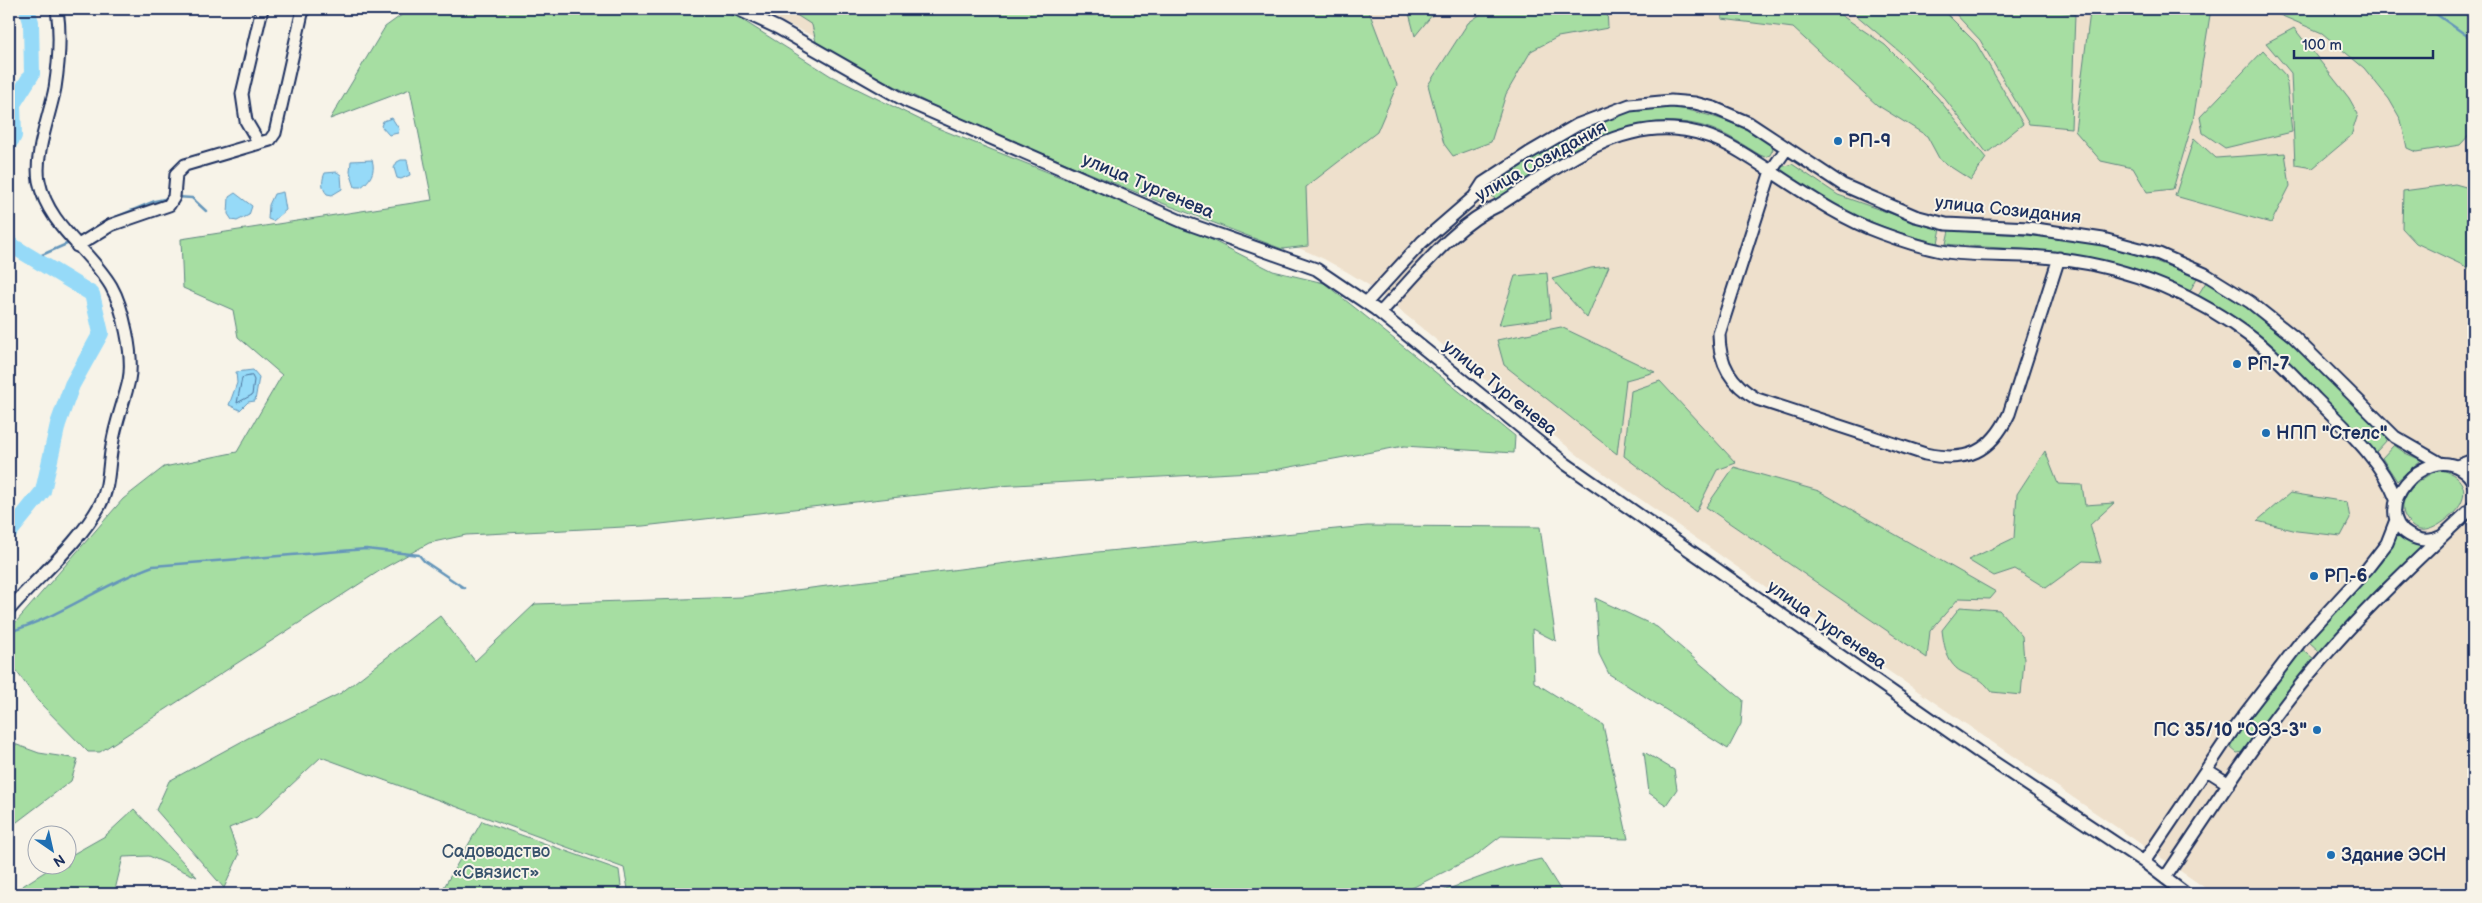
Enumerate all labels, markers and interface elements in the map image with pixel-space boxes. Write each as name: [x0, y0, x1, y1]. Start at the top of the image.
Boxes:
scale bar: [2294, 28, 2433, 60]
text: 100 m: [2302, 36, 2342, 55]
street label: улица Созидания: [1472, 116, 1610, 206]
place label: РП-9: [1848, 131, 1891, 152]
marker: РП-9: [1832, 135, 1844, 147]
street label: улица Тургенева: [1079, 149, 1217, 223]
street label: улица Созидания: [1934, 192, 2082, 228]
street label: улица Тургенева: [1439, 336, 1562, 441]
place label: РП-7: [2247, 354, 2290, 375]
marker: РП-7: [2231, 358, 2243, 370]
place label: НПП "Стелс": [2276, 423, 2388, 444]
marker: НПП "Стелс": [2260, 427, 2272, 439]
place label: РП-6: [2324, 566, 2368, 587]
marker: РП-6: [2308, 570, 2320, 582]
street label: улица Тургенева: [1763, 576, 1891, 674]
place label: ПС 35/10 "ОЭЗ-3": [2153, 720, 2307, 741]
marker: ПС 35/10 "ОЭЗ-3": [2311, 724, 2323, 736]
north arrow: [28, 826, 78, 876]
park label: Садоводство «Связист»: [442, 841, 550, 883]
place label: Здание ЭСН: [2341, 845, 2447, 866]
marker: Здание ЭСН: [2325, 849, 2337, 861]
text: N: [50, 850, 68, 870]

